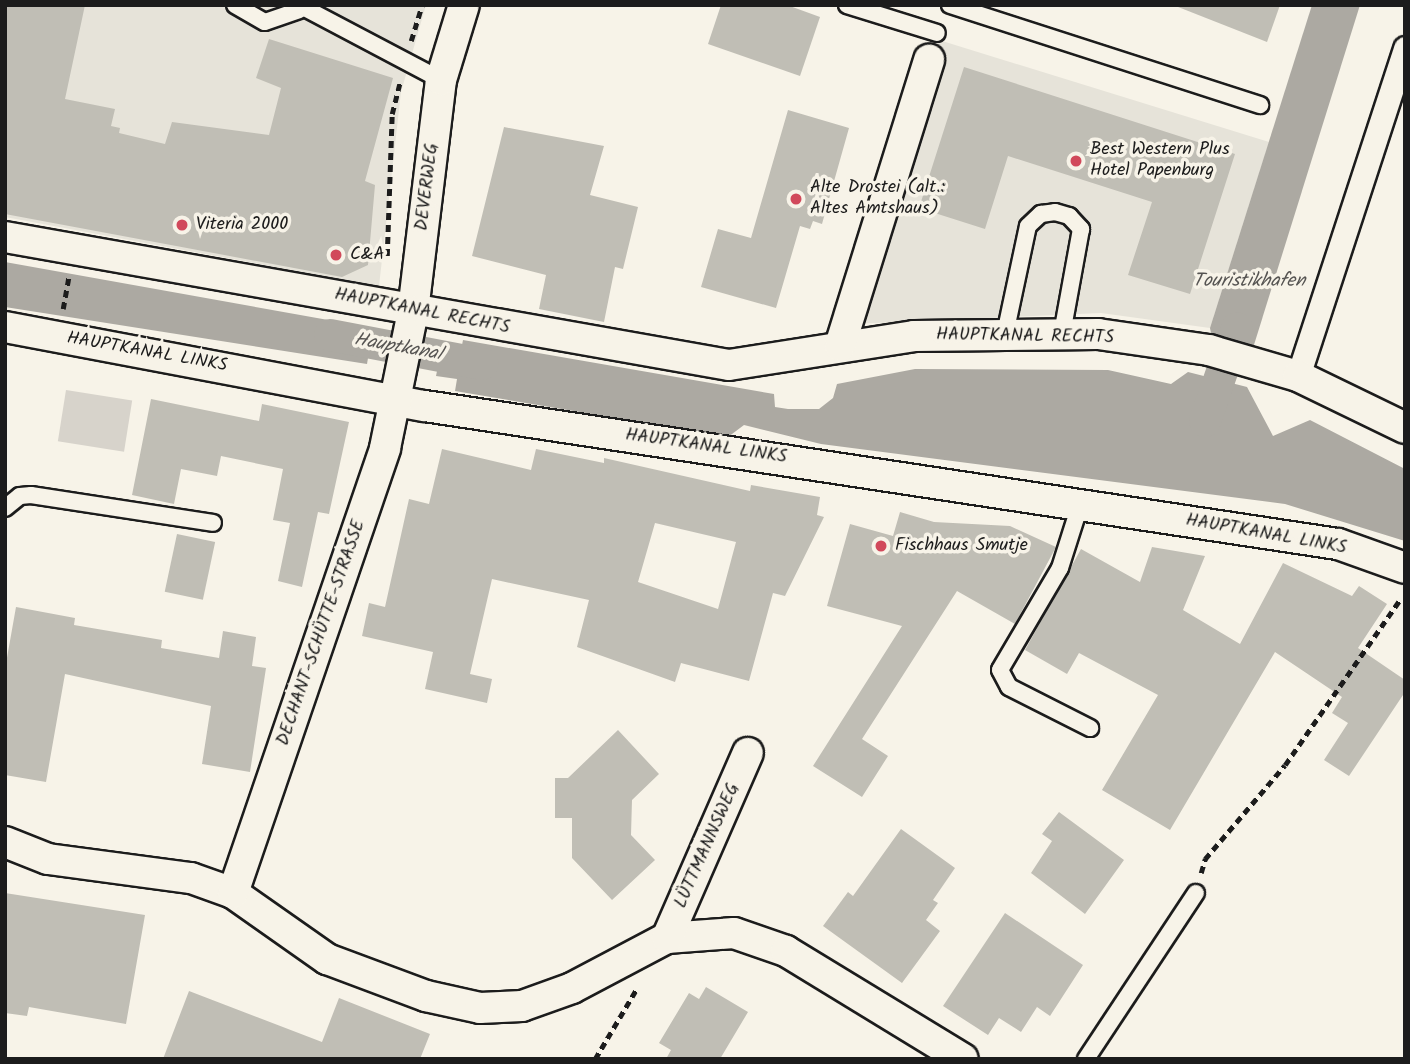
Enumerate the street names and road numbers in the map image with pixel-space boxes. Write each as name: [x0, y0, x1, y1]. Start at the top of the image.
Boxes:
street label: DEVERWEG: [412, 142, 444, 232]
street label: HAUPTKANAL RECHTS: [333, 284, 511, 340]
street label: HAUPTKANAL RECHTS: [936, 325, 1114, 349]
street label: HAUPTKANAL LINKS: [65, 328, 229, 378]
street label: HAUPTKANAL LINKS: [624, 425, 788, 469]
street label: HAUPTKANAL LINKS: [1184, 510, 1348, 560]
street label: DECHANT-SCHÜTTE-STRASSE: [273, 517, 371, 749]
street label: LÜTTMANNSWEG: [671, 780, 745, 912]

